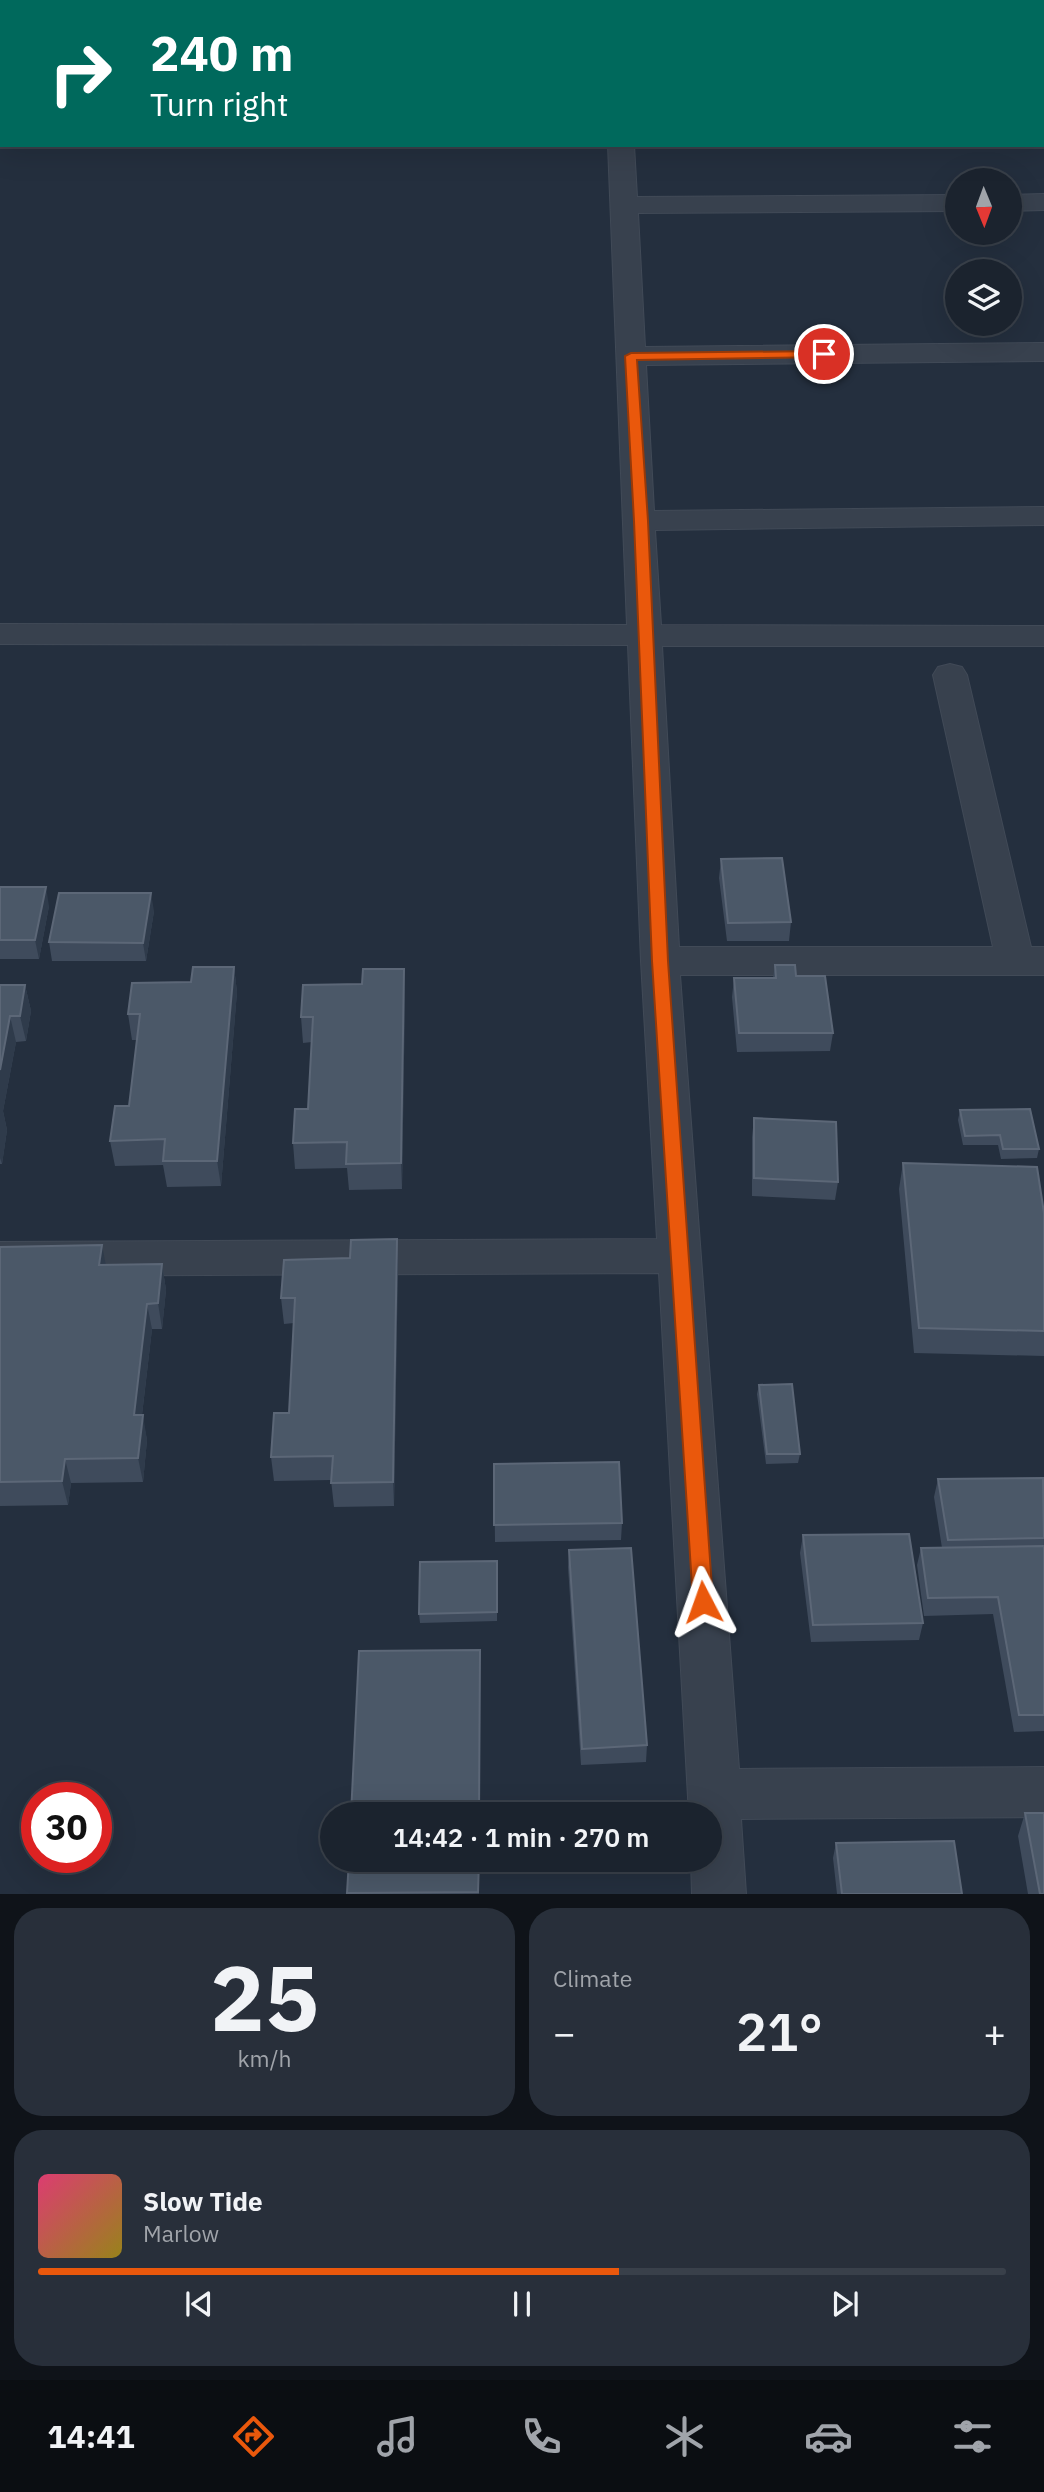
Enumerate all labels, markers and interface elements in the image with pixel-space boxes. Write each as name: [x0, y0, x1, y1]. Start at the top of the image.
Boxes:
text: 240 m: [150, 21, 294, 84]
icon: right: [35, 28, 126, 119]
text: Turn right: [150, 83, 288, 125]
north arrow: [945, 168, 1022, 245]
map controls: [945, 168, 1022, 336]
button: layers: [945, 259, 1022, 336]
pin: [794, 324, 854, 384]
icon: arrive: [805, 335, 843, 373]
position arrow: [666, 1565, 740, 1639]
speed limit sign: 30: [21, 1782, 112, 1873]
text: 14:42 · 1 min · 270 m: [393, 1820, 649, 1854]
text: 25: [210, 1938, 319, 2056]
text: Climate: [553, 1963, 632, 1993]
text: 21°: [736, 1998, 823, 2065]
text: −: [553, 2008, 576, 2057]
text: +: [983, 2008, 1006, 2057]
text: km/h: [237, 2043, 292, 2073]
text: Slow Tide: [143, 2184, 263, 2218]
text: Marlow: [143, 2218, 219, 2248]
icon: previous: [180, 2285, 218, 2323]
icon: pause: [503, 2285, 541, 2323]
icon: next: [826, 2285, 864, 2323]
icon: directions: [229, 2412, 278, 2461]
icon: music: [373, 2412, 422, 2461]
icon: phone: [517, 2412, 566, 2461]
icon: climate: [660, 2412, 709, 2461]
icon: car: [804, 2412, 853, 2461]
icon: filters: [948, 2412, 997, 2461]
text: 14:41: [47, 2415, 135, 2457]

